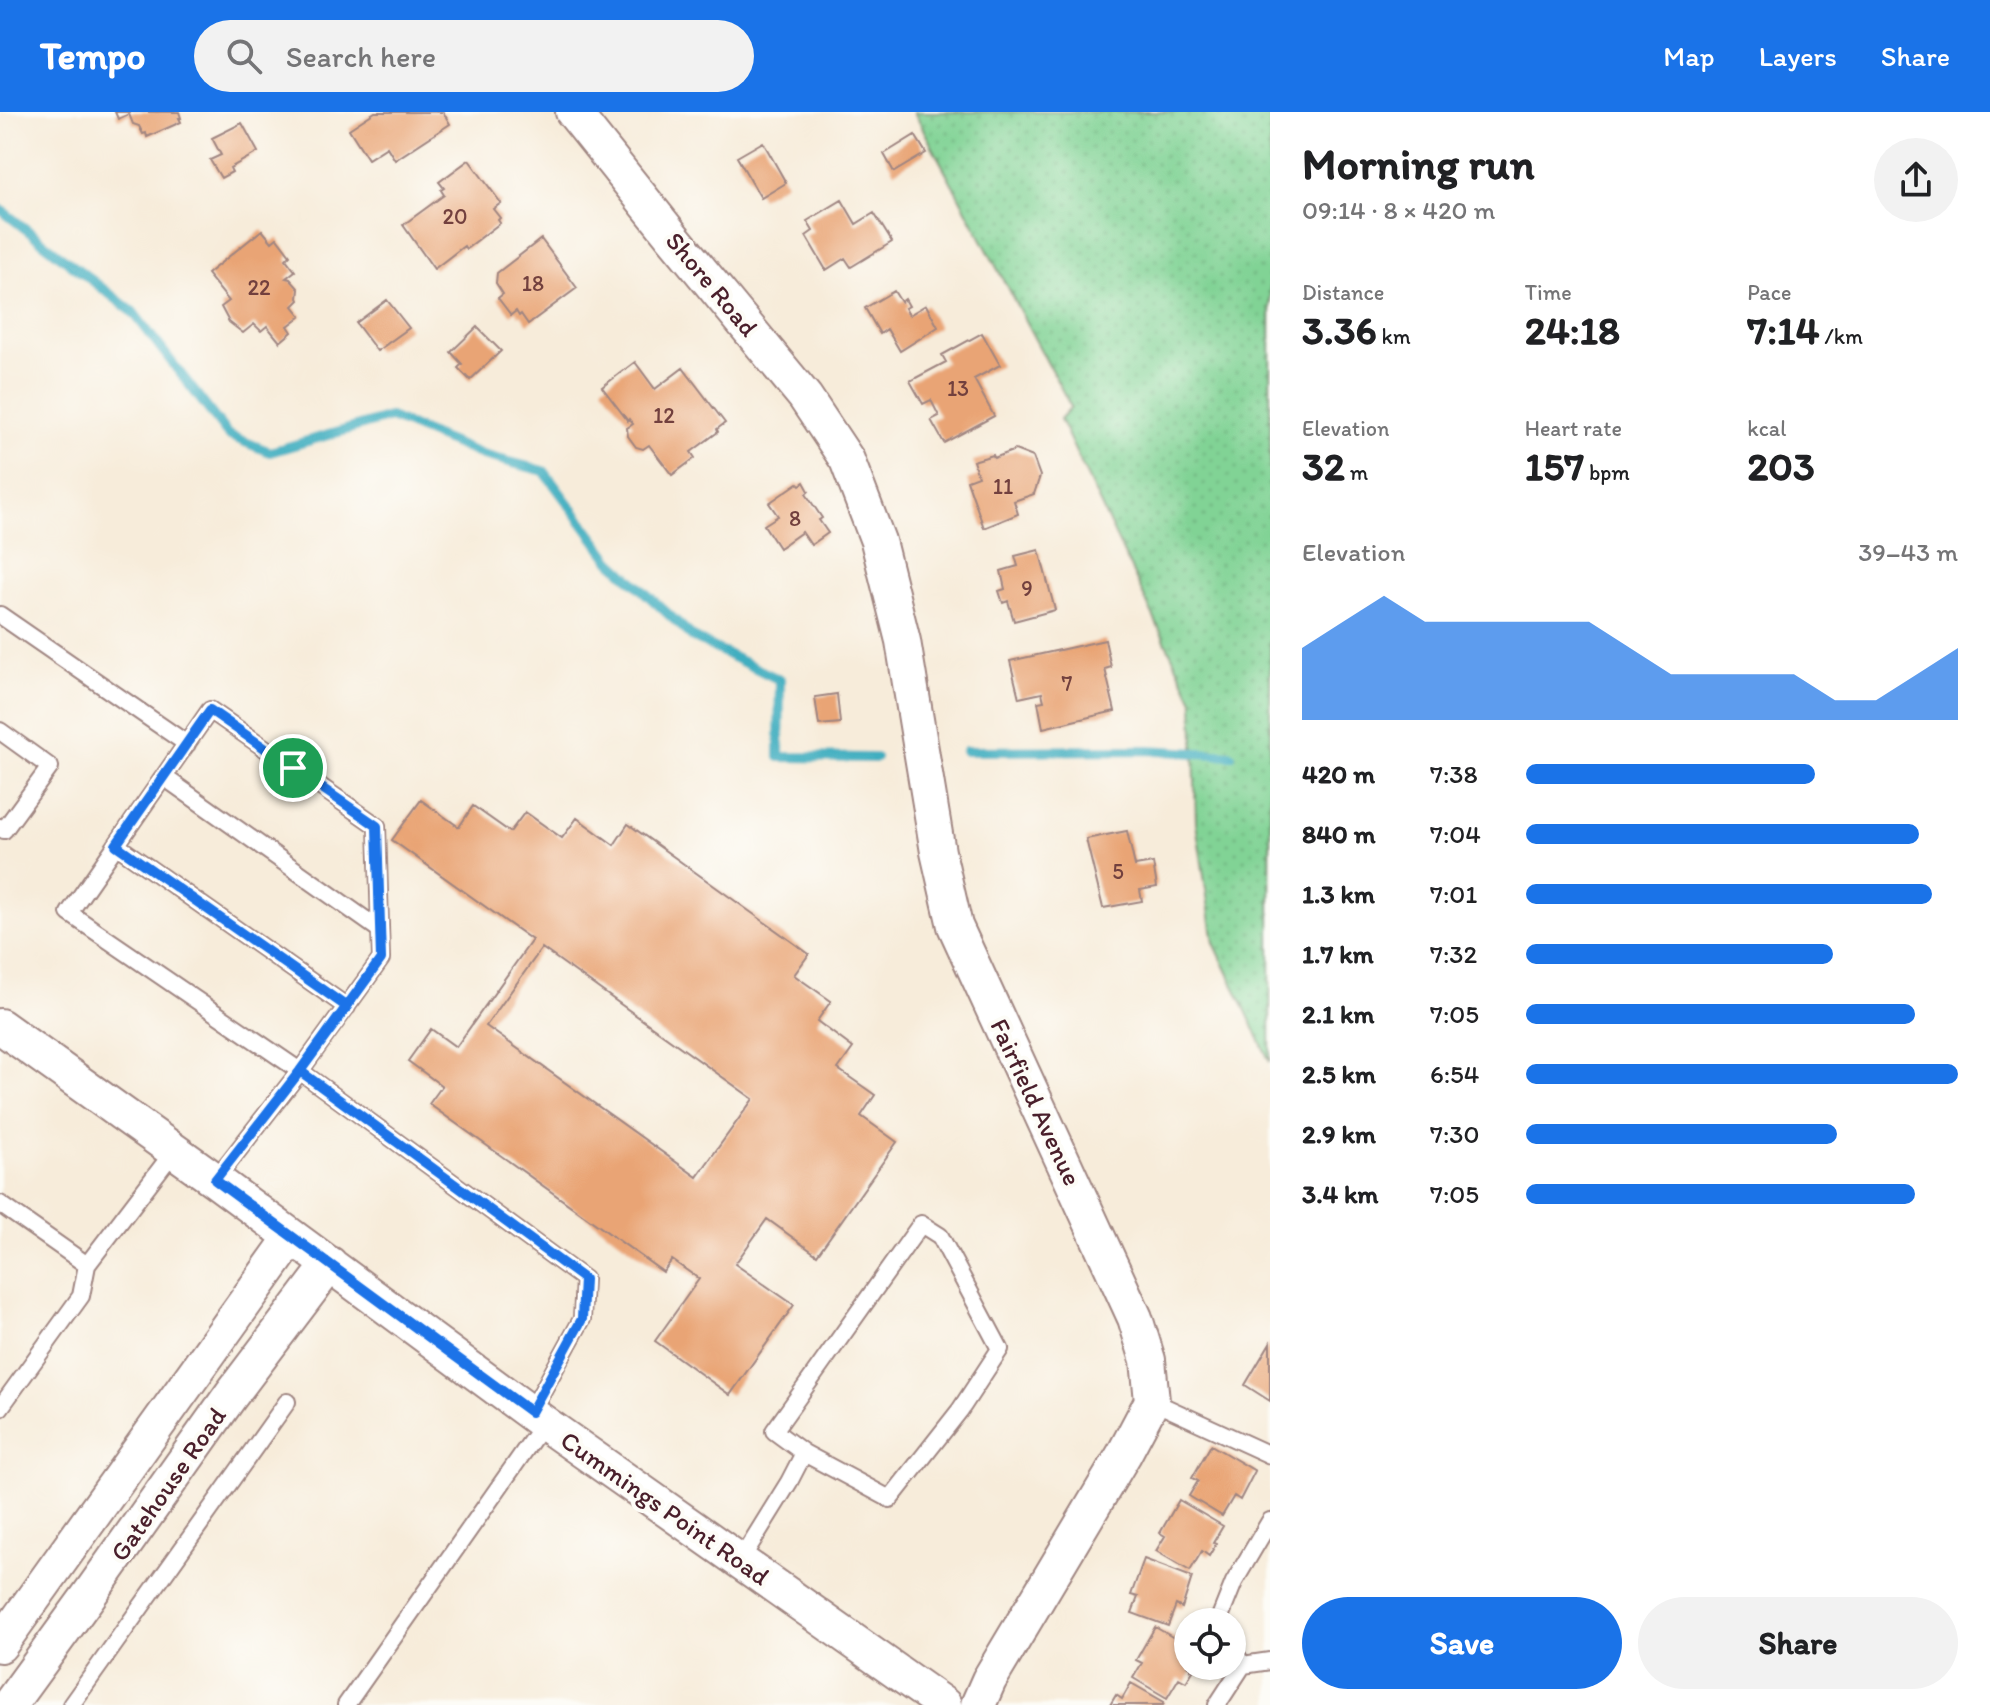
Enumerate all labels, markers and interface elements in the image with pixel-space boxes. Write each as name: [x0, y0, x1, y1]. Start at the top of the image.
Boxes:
search box: [194, 20, 754, 92]
text: Tempo: [40, 33, 146, 79]
icon: search: [222, 34, 266, 78]
text: Search here: [286, 38, 436, 75]
text: Map: [1663, 39, 1715, 73]
text: Layers: [1759, 39, 1837, 73]
text: Share: [1881, 39, 1950, 73]
text: Morning run: [1302, 137, 1535, 190]
button: share: [1874, 138, 1958, 222]
text: 09:14 · 8 × 420 m: [1302, 194, 1495, 226]
house number: 20: [442, 203, 468, 230]
street label: Shore Road: [659, 225, 765, 343]
house number: 18: [522, 270, 544, 297]
house number: 22: [247, 274, 271, 301]
text: Distance: [1302, 279, 1384, 306]
text: Time: [1525, 279, 1572, 306]
text: Pace: [1747, 279, 1791, 306]
text: 3.36: [1302, 306, 1377, 354]
text: 24:18: [1525, 306, 1620, 354]
text: 7:14: [1747, 306, 1820, 354]
text: km: [1377, 323, 1411, 350]
text: /km: [1820, 323, 1863, 350]
house number: 13: [947, 375, 969, 402]
house number: 12: [653, 402, 675, 429]
text: Elevation: [1302, 415, 1389, 442]
text: Heart rate: [1525, 415, 1622, 442]
text: kcal: [1747, 415, 1786, 442]
text: 32: [1302, 442, 1345, 490]
text: 157: [1525, 442, 1584, 490]
text: 203: [1747, 442, 1815, 490]
text: m: [1345, 459, 1368, 486]
text: bpm: [1584, 459, 1630, 486]
house number: 11: [993, 473, 1013, 500]
house number: 8: [789, 505, 801, 532]
text: Elevation: [1302, 536, 1405, 568]
text: 39–43 m: [1858, 536, 1958, 568]
house number: 9: [1021, 575, 1033, 602]
house number: 7: [1062, 670, 1073, 697]
pin: [259, 734, 327, 802]
icon: arrive: [271, 746, 315, 790]
text: 420 m: [1302, 758, 1375, 790]
text: 7:38: [1430, 758, 1478, 790]
text: 840 m: [1302, 818, 1376, 850]
text: 7:04: [1430, 818, 1481, 850]
house number: 5: [1112, 858, 1124, 885]
text: 1.3 km: [1302, 878, 1375, 910]
text: 7:01: [1430, 878, 1477, 910]
text: 1.7 km: [1302, 938, 1374, 970]
text: 7:32: [1430, 938, 1477, 970]
text: 2.1 km: [1302, 998, 1374, 1030]
text: 7:05: [1430, 998, 1479, 1030]
street label: Fairfield Avenue: [983, 1013, 1089, 1191]
text: 2.5 km: [1302, 1058, 1376, 1090]
text: 6:54: [1430, 1058, 1479, 1090]
text: 2.9 km: [1302, 1118, 1376, 1150]
text: 7:30: [1430, 1118, 1479, 1150]
text: 3.4 km: [1302, 1178, 1378, 1210]
text: 7:05: [1430, 1178, 1479, 1210]
street label: Gatehouse Road: [103, 1400, 233, 1567]
street label: Cummings Point Road: [554, 1424, 776, 1592]
button: Save: [1302, 1597, 1622, 1689]
button: Share: [1638, 1597, 1958, 1689]
map controls: [1174, 1608, 1246, 1680]
button: locate: [1174, 1608, 1246, 1680]

